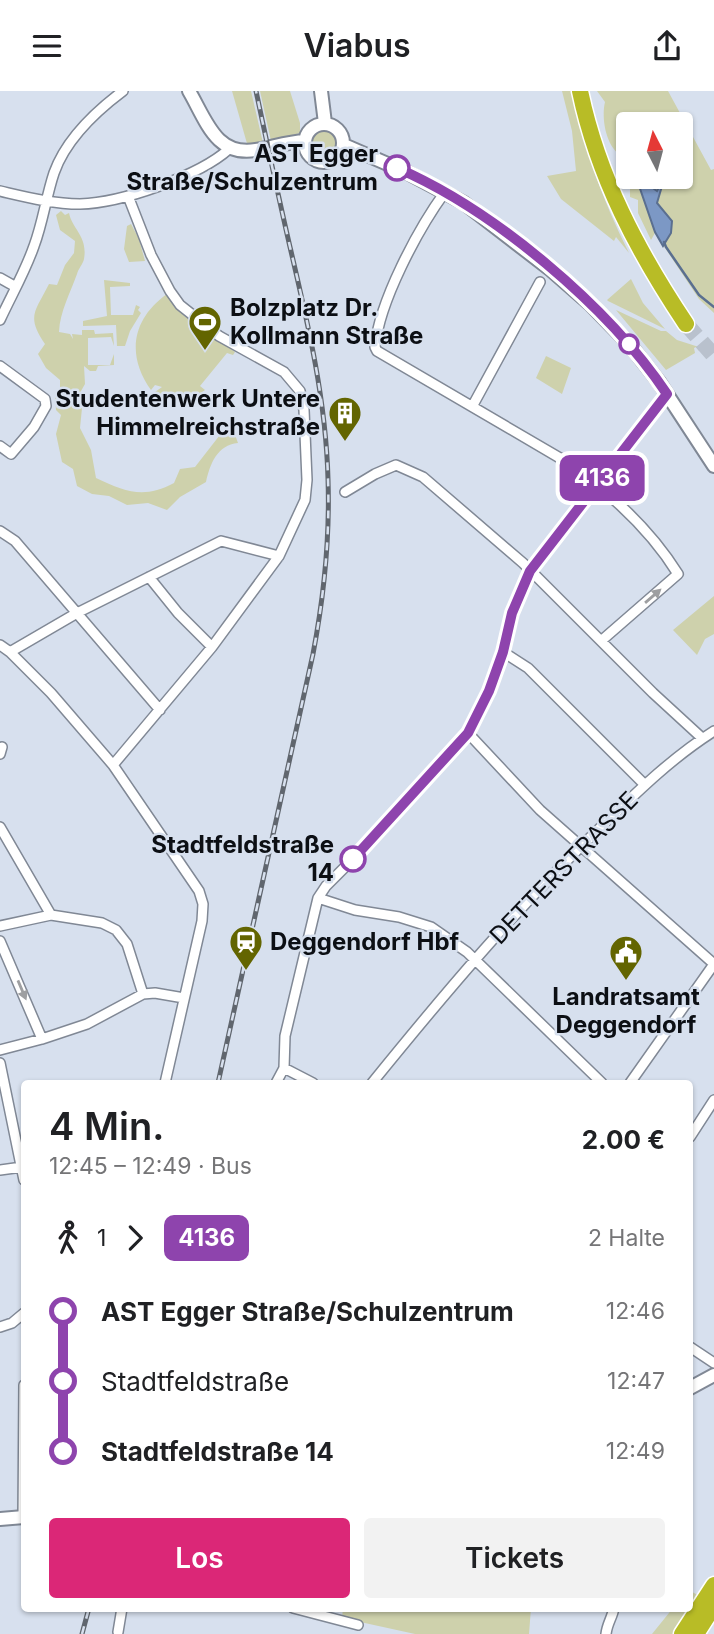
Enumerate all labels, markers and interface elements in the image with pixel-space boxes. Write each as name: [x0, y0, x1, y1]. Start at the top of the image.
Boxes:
text: Viabus: [303, 26, 411, 65]
icon: menu: [28, 27, 66, 65]
icon: share: [648, 27, 686, 65]
north arrow: [616, 112, 693, 189]
map controls: [616, 112, 693, 189]
place label: AST Egger Straße/Schulzentrum: [127, 139, 378, 196]
marker: AST Egger Straße/Schulzentrum: [384, 155, 410, 181]
place label: Bolzplatz Dr. Kollmann Straße: [230, 293, 423, 350]
sports icon: Bolzplatz Dr. Kollmann Straße: [186, 303, 224, 352]
unlabelled marker: [619, 334, 639, 354]
place label: Studentenwerk Untere Himmelreichstraße: [55, 384, 320, 441]
building icon: Studentenwerk Untere Himmelreichstraße: [326, 394, 364, 443]
line badge: 4136: [553, 455, 651, 501]
text: 4136: [574, 463, 630, 492]
one-way arrow: [644, 589, 661, 604]
street label: DETTERSTRASSE: [483, 785, 644, 950]
place label: Stadtfeldstraße 14: [151, 830, 334, 887]
marker: Stadtfeldstraße 14: [340, 846, 366, 872]
station icon: Deggendorf Hbf: [227, 923, 265, 972]
place label: Deggendorf Hbf: [270, 927, 460, 956]
public building icon: Landratsamt Deggendorf: [607, 933, 645, 982]
one-way arrow: [16, 979, 27, 1000]
place label: Landratsamt Deggendorf: [552, 982, 700, 1039]
text: 4 Min.: [49, 1103, 164, 1149]
text: 2.00 €: [582, 1124, 665, 1155]
text: 12:45 – 12:49 · Bus: [49, 1152, 252, 1180]
icon: walk: [49, 1219, 87, 1257]
icon: forward: [116, 1219, 154, 1257]
text: 4136: [178, 1223, 235, 1252]
text: 1: [97, 1224, 106, 1252]
text: 2 Halte: [588, 1224, 665, 1252]
text: AST Egger Straße/Schulzentrum: [101, 1296, 514, 1327]
text: 12:46: [606, 1297, 665, 1325]
text: Stadtfeldstraße: [101, 1366, 289, 1397]
text: 12:47: [607, 1367, 665, 1395]
text: Stadtfeldstraße 14: [101, 1436, 334, 1467]
text: 12:49: [606, 1437, 665, 1465]
button: Los: [49, 1518, 350, 1598]
button: Tickets: [364, 1518, 665, 1598]

